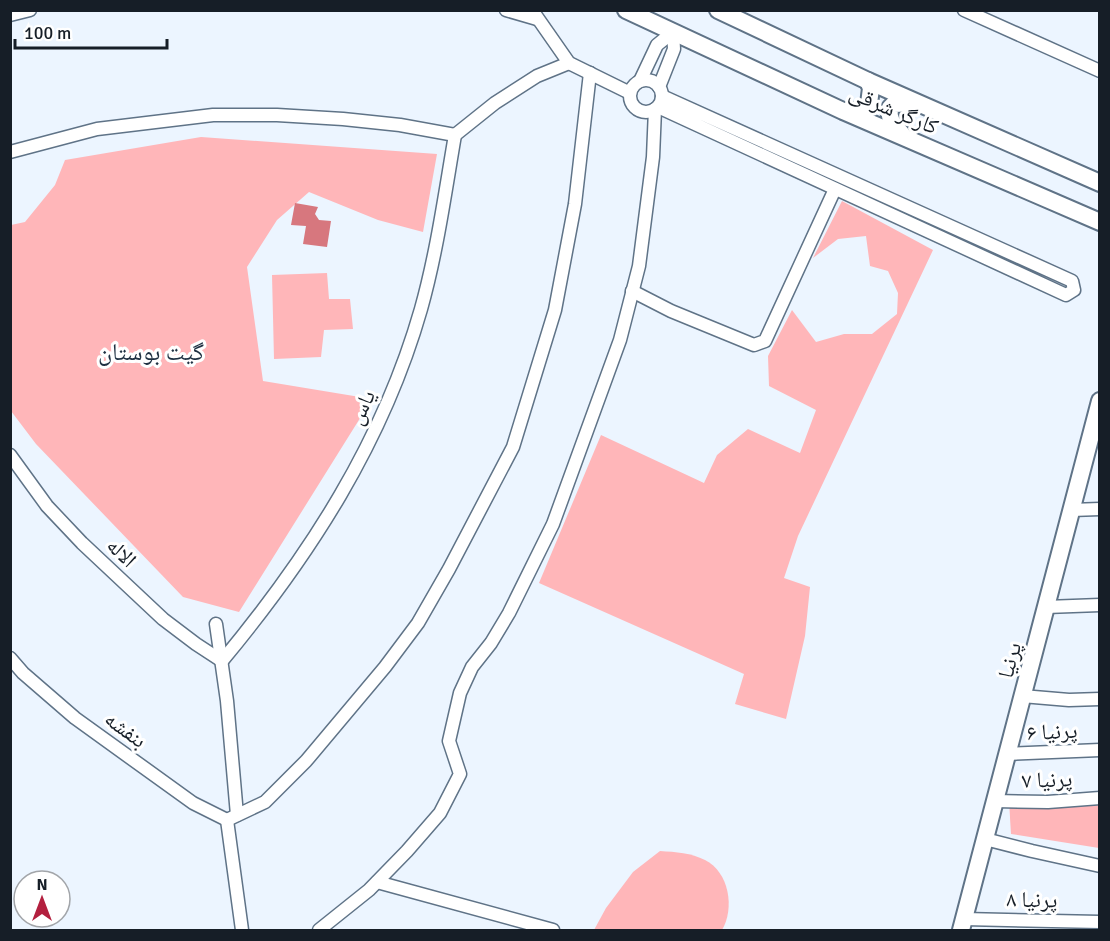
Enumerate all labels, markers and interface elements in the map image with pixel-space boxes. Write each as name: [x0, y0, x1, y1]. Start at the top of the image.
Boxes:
scale bar: [15, 12, 166, 50]
text: 100 m: [24, 22, 71, 44]
street label: کارگر شرقی: [845, 79, 942, 140]
district label: گیت بوستان: [98, 337, 204, 367]
street label: یاس: [342, 385, 381, 429]
street label: الاله: [101, 532, 142, 573]
street label: پرنیا: [992, 639, 1027, 681]
street label: بنفشه: [99, 705, 152, 754]
street label: پرنیا ۶: [1026, 717, 1078, 746]
street label: پرنیا ۷: [1021, 765, 1073, 794]
north arrow: [12, 869, 72, 929]
text: N: [36, 875, 48, 895]
street label: پرنیا ۸: [1006, 886, 1058, 914]

